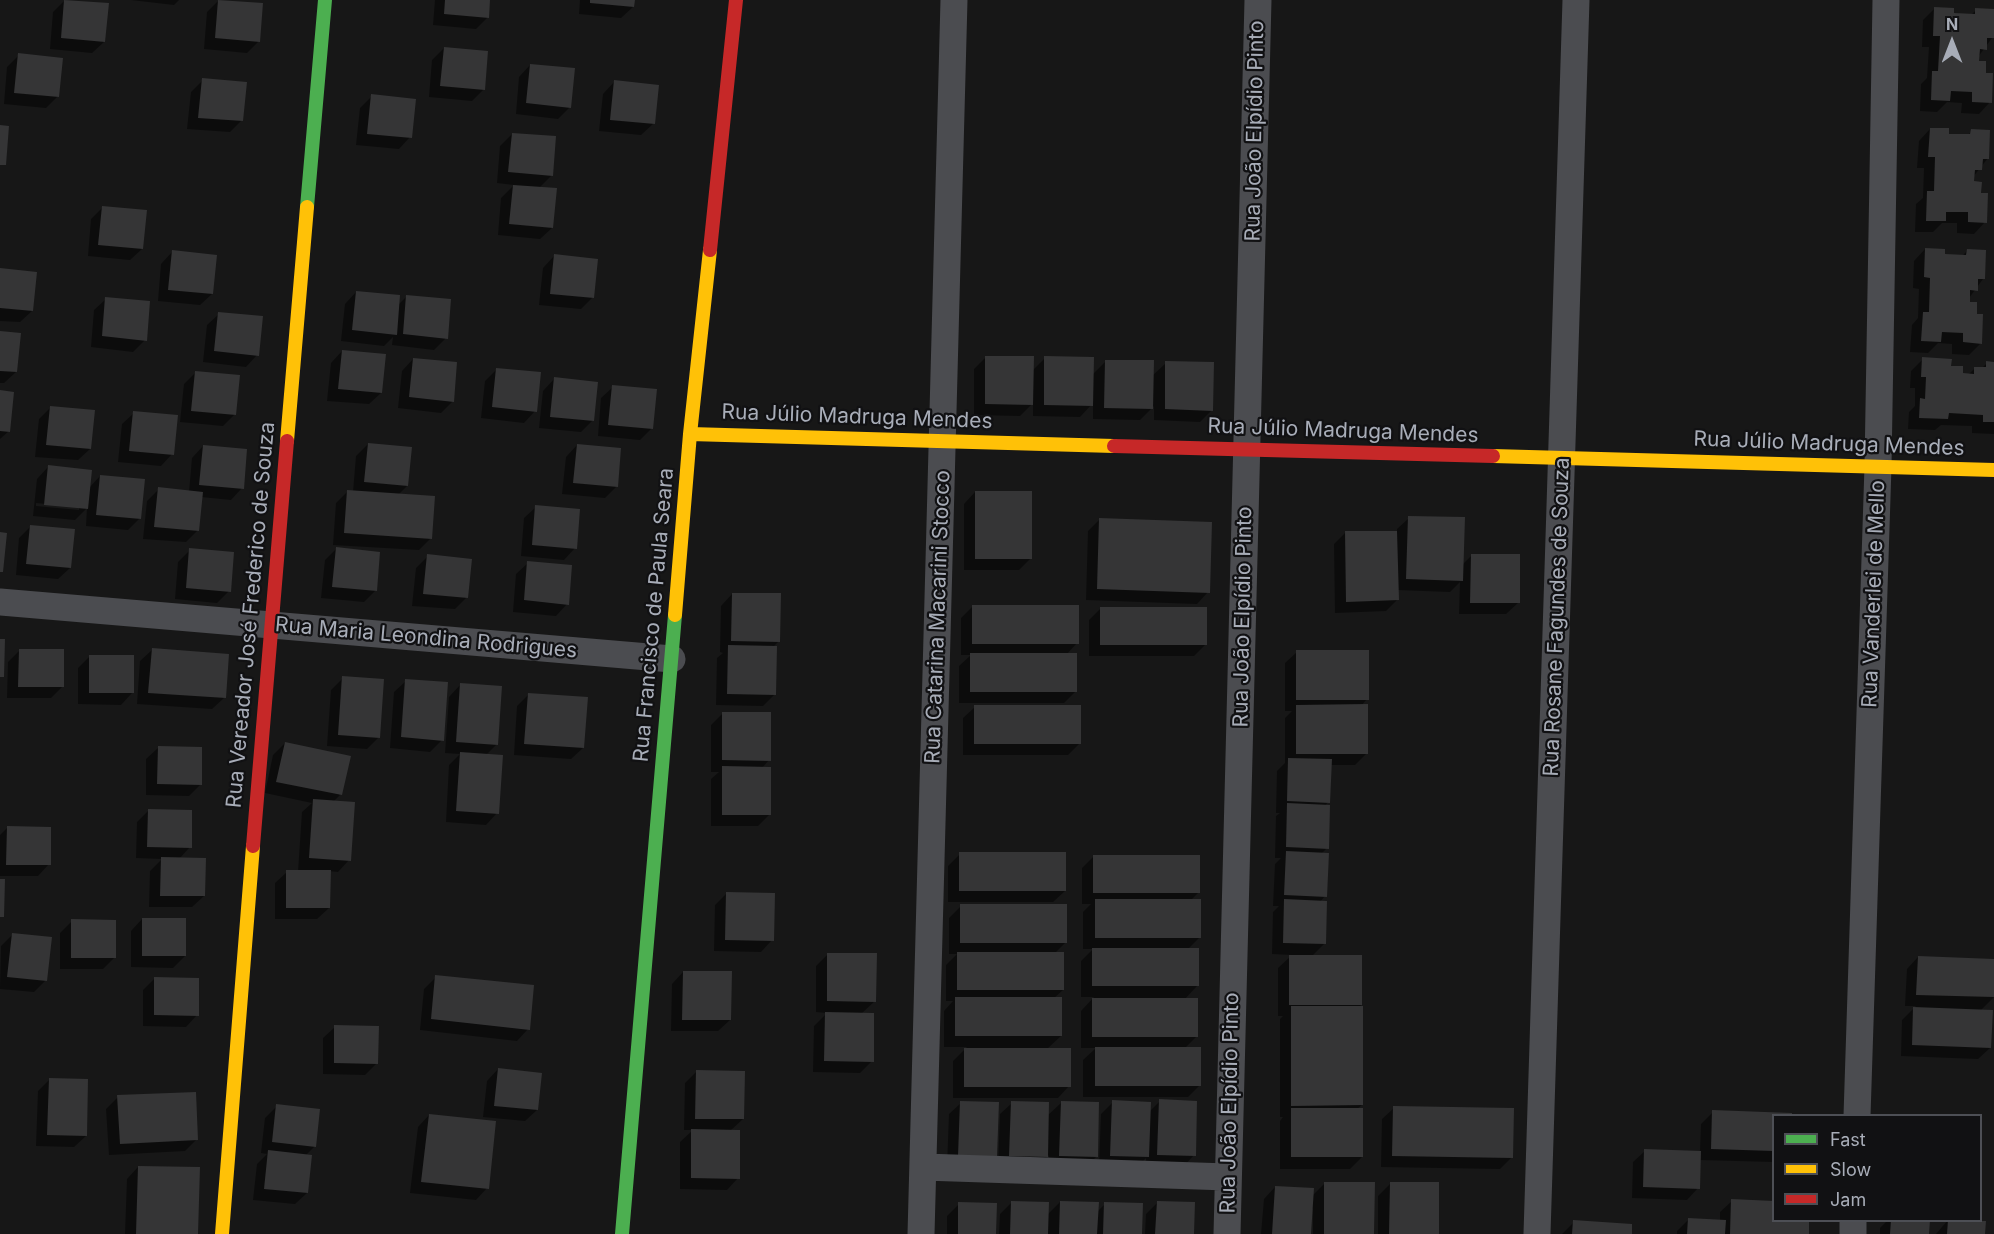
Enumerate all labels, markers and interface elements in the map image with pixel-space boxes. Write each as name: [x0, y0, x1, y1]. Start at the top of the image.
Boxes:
north arrow: [1922, 12, 1982, 72]
text: N: [1946, 14, 1958, 34]
street label: Rua João Elpídio Pinto: [1240, 20, 1270, 242]
street label: Rua Júlio Madruga Mendes: [721, 400, 993, 434]
street label: Rua Júlio Madruga Mendes: [1207, 414, 1479, 448]
street label: Rua Vereador José Frederico de Souza: [222, 421, 280, 809]
street label: Rua Júlio Madruga Mendes: [1693, 427, 1965, 461]
street label: Rua Rosane Fagundes de Souza: [1539, 457, 1575, 777]
street label: Rua Francisco de Paula Seara: [629, 467, 679, 763]
street label: Rua Catarina Macarini Stocco: [920, 470, 956, 764]
street label: Rua Vanderlei de Mello: [1857, 480, 1891, 708]
street label: Rua João Elpídio Pinto: [1228, 506, 1258, 728]
street label: Rua Maria Leondina Rodrigues: [274, 612, 578, 664]
street label: Rua João Elpídio Pinto: [1215, 992, 1245, 1214]
legend: [1772, 1114, 1982, 1222]
text: Fast: [1830, 1129, 1866, 1150]
text: Slow: [1830, 1159, 1871, 1180]
text: Jam: [1830, 1189, 1866, 1210]

